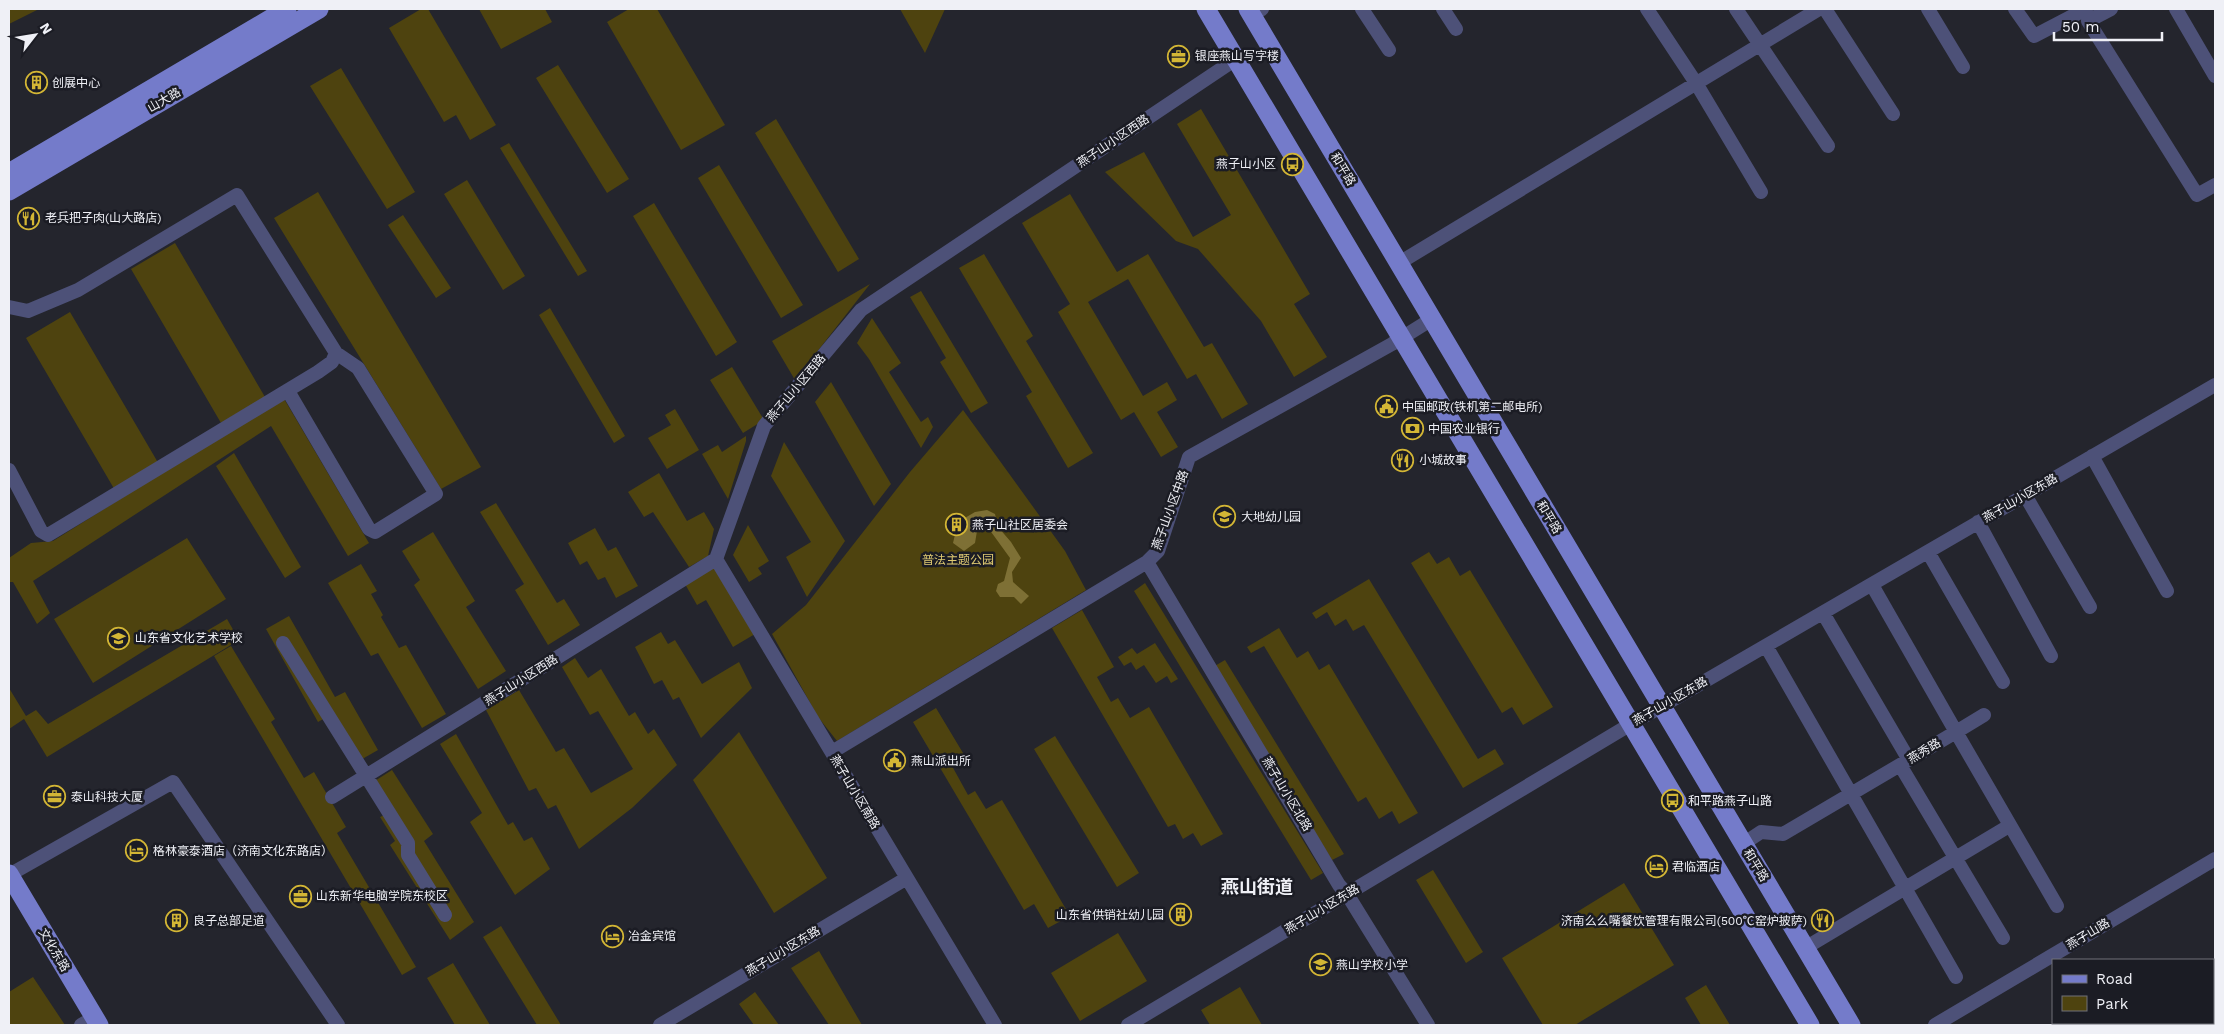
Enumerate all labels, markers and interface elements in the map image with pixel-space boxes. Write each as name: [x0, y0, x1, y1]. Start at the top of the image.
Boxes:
north arrow: [10, 10, 60, 60]
scale bar: [2054, 10, 2162, 42]
text: 50 m: [2062, 18, 2099, 36]
text: N: [37, 20, 56, 37]
office icon: 银座燕山写字楼: [1167, 44, 1191, 68]
place label: 银座燕山写字楼: [1195, 49, 1279, 63]
building icon: 创展中心: [24, 71, 48, 95]
place label: 创展中心: [52, 76, 100, 90]
street label: 山大路: [145, 85, 183, 115]
street label: 燕子山小区西路: [1074, 112, 1152, 170]
street label: 和平路: [1328, 150, 1358, 188]
bus stop icon: 燕子山小区: [1280, 152, 1304, 176]
place label: 燕子山小区: [1216, 157, 1276, 171]
restaurant icon: 老兵把子肉(山大路店): [17, 206, 41, 230]
place label: 老兵把子肉(山大路店): [45, 211, 161, 225]
street label: 燕子山小区西路: [764, 351, 828, 425]
public building icon: 中国邮政(铁机第二邮电所): [1374, 395, 1398, 419]
place label: 中国邮政(铁机第二邮电所): [1402, 400, 1542, 414]
bank icon: 中国农业银行: [1400, 417, 1424, 441]
place label: 中国农业银行: [1428, 422, 1500, 436]
restaurant icon: 小城故事: [1391, 448, 1415, 472]
place label: 小城故事: [1419, 453, 1467, 467]
street label: 燕子山小区中路: [1149, 468, 1191, 552]
street label: 燕子山小区东路: [1980, 471, 2060, 525]
street label: 和平路: [1534, 498, 1564, 536]
school or university icon: 大地幼儿园: [1213, 505, 1237, 529]
place label: 大地幼儿园: [1241, 510, 1301, 524]
building icon: 燕子山社区居委会: [944, 513, 968, 537]
place label: 燕子山社区居委会: [972, 518, 1068, 532]
park label: 普法主题公园: [922, 553, 994, 567]
school or university icon: 山东省文化艺术学校: [107, 626, 131, 650]
place label: 山东省文化艺术学校: [135, 631, 243, 645]
street label: 燕子山小区西路: [482, 652, 560, 708]
street label: 燕子山小区东路: [1630, 674, 1710, 728]
street label: 燕秀路: [1905, 736, 1943, 766]
public building icon: 燕山派出所: [883, 749, 907, 773]
street label: 燕子山小区南路: [827, 752, 883, 832]
place label: 燕山派出所: [911, 754, 971, 768]
street label: 燕子山小区北路: [1259, 754, 1315, 834]
office icon: 泰山科技大厦: [43, 785, 67, 809]
bus stop icon: 和平路燕子山路: [1660, 789, 1684, 813]
place label: 泰山科技大厦: [71, 790, 143, 804]
place label: 和平路燕子山路: [1688, 794, 1772, 808]
hotel icon: 格林豪泰酒店（济南文化东路店）: [125, 839, 149, 863]
place label: 格林豪泰酒店（济南文化东路店）: [153, 844, 333, 858]
street label: 和平路: [1741, 846, 1771, 884]
hotel icon: 君临酒店: [1644, 855, 1668, 879]
place label: 君临酒店: [1672, 860, 1720, 874]
district label: 燕山街道: [1221, 876, 1293, 897]
street label: 燕子山小区东路: [1282, 881, 1362, 937]
office icon: 山东新华电脑学院东校区: [288, 884, 312, 908]
place label: 山东新华电脑学院东校区: [316, 889, 448, 903]
building icon: 山东省供销社幼儿园: [1168, 903, 1192, 927]
place label: 山东省供销社幼儿园: [1056, 908, 1164, 922]
building icon: 良子总部足道: [165, 909, 189, 933]
restaurant icon: 济南么么嘴餐饮管理有限公司(500℃窑炉披萨): [1811, 909, 1835, 933]
place label: 良子总部足道: [193, 914, 265, 928]
place label: 济南么么嘴餐饮管理有限公司(500℃窑炉披萨): [1561, 914, 1807, 928]
street label: 燕子山路: [2064, 916, 2112, 952]
street label: 燕子山小区东路: [743, 923, 823, 979]
hotel icon: 冶金宾馆: [600, 924, 624, 948]
street label: 文化东路: [36, 926, 72, 974]
place label: 冶金宾馆: [628, 929, 676, 943]
school or university icon: 燕山学校小学: [1308, 953, 1332, 977]
place label: 燕山学校小学: [1336, 958, 1408, 972]
legend: [2052, 959, 2214, 1024]
text: Road: [2096, 970, 2133, 988]
text: Park: [2096, 995, 2129, 1013]

